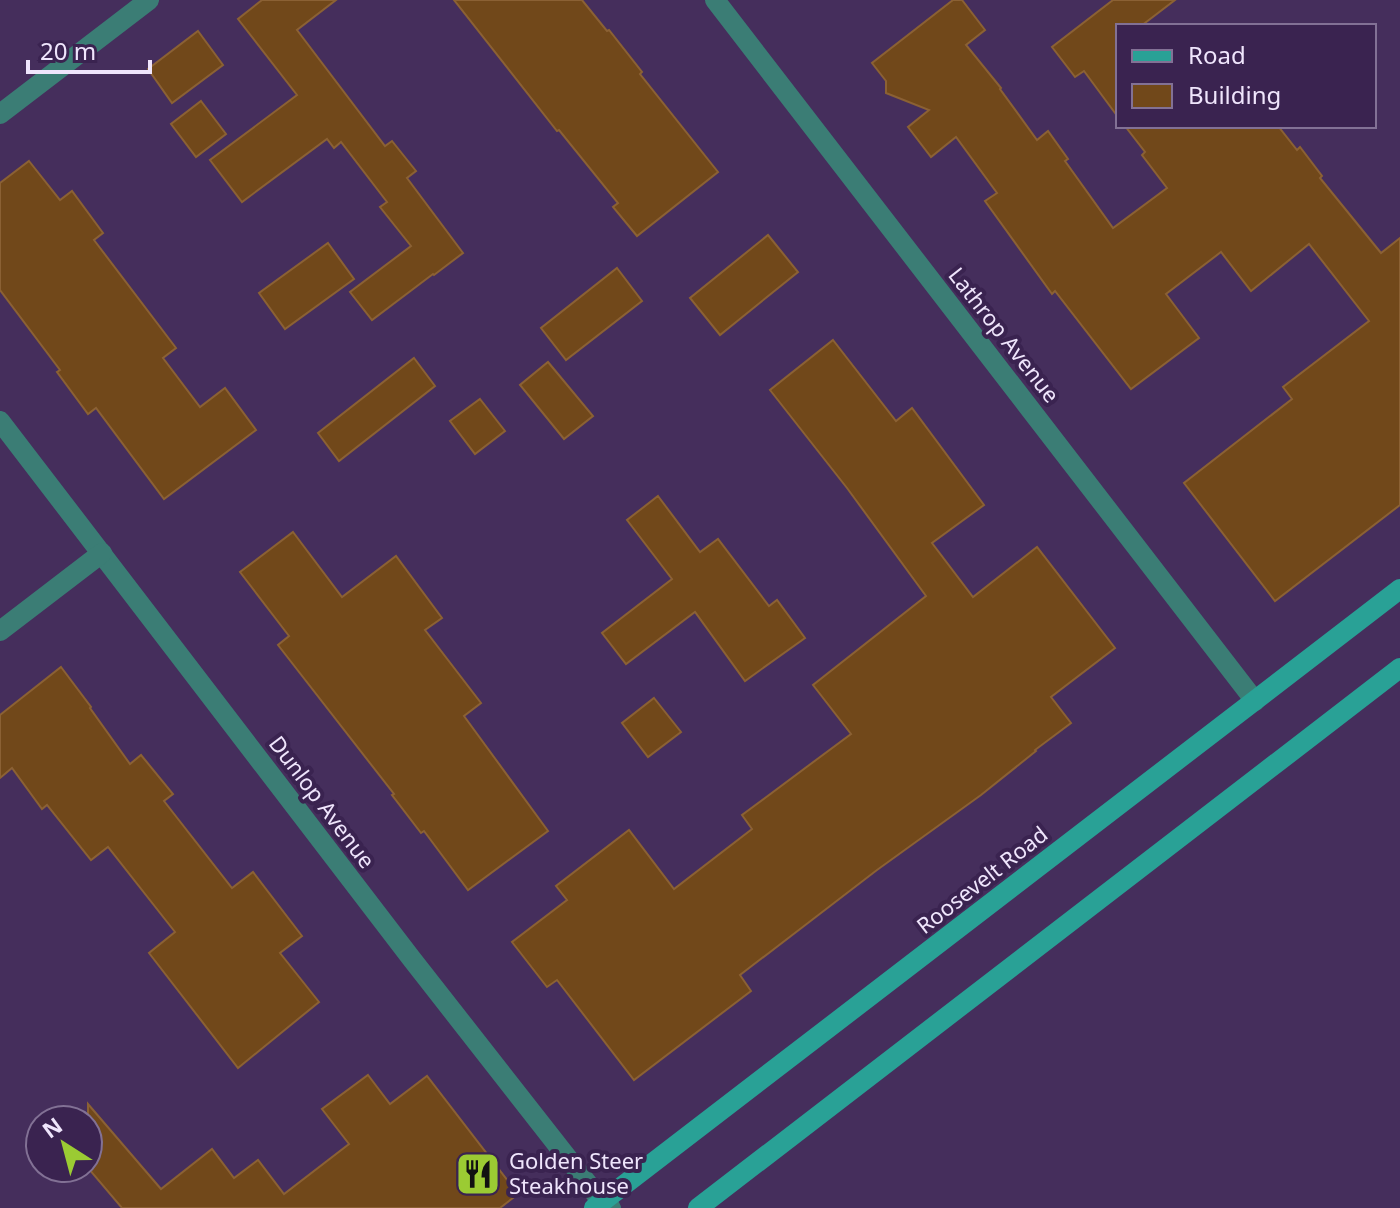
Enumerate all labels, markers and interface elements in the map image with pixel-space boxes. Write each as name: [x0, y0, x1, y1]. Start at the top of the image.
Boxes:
scale bar: [28, 24, 150, 74]
legend: [1116, 24, 1376, 128]
text: 20 m: [40, 34, 96, 67]
text: Road: [1188, 38, 1246, 71]
text: Building: [1188, 78, 1281, 111]
street label: Lathrop Avenue: [943, 261, 1067, 408]
street label: Dunlop Avenue: [263, 729, 383, 874]
street label: Roosevelt Road: [910, 819, 1053, 940]
north arrow: [24, 1104, 104, 1184]
text: N: [36, 1110, 68, 1144]
place label: Golden Steer Steakhouse: [509, 1145, 643, 1200]
restaurant icon: Golden Steer Steakhouse: [454, 1150, 502, 1198]

